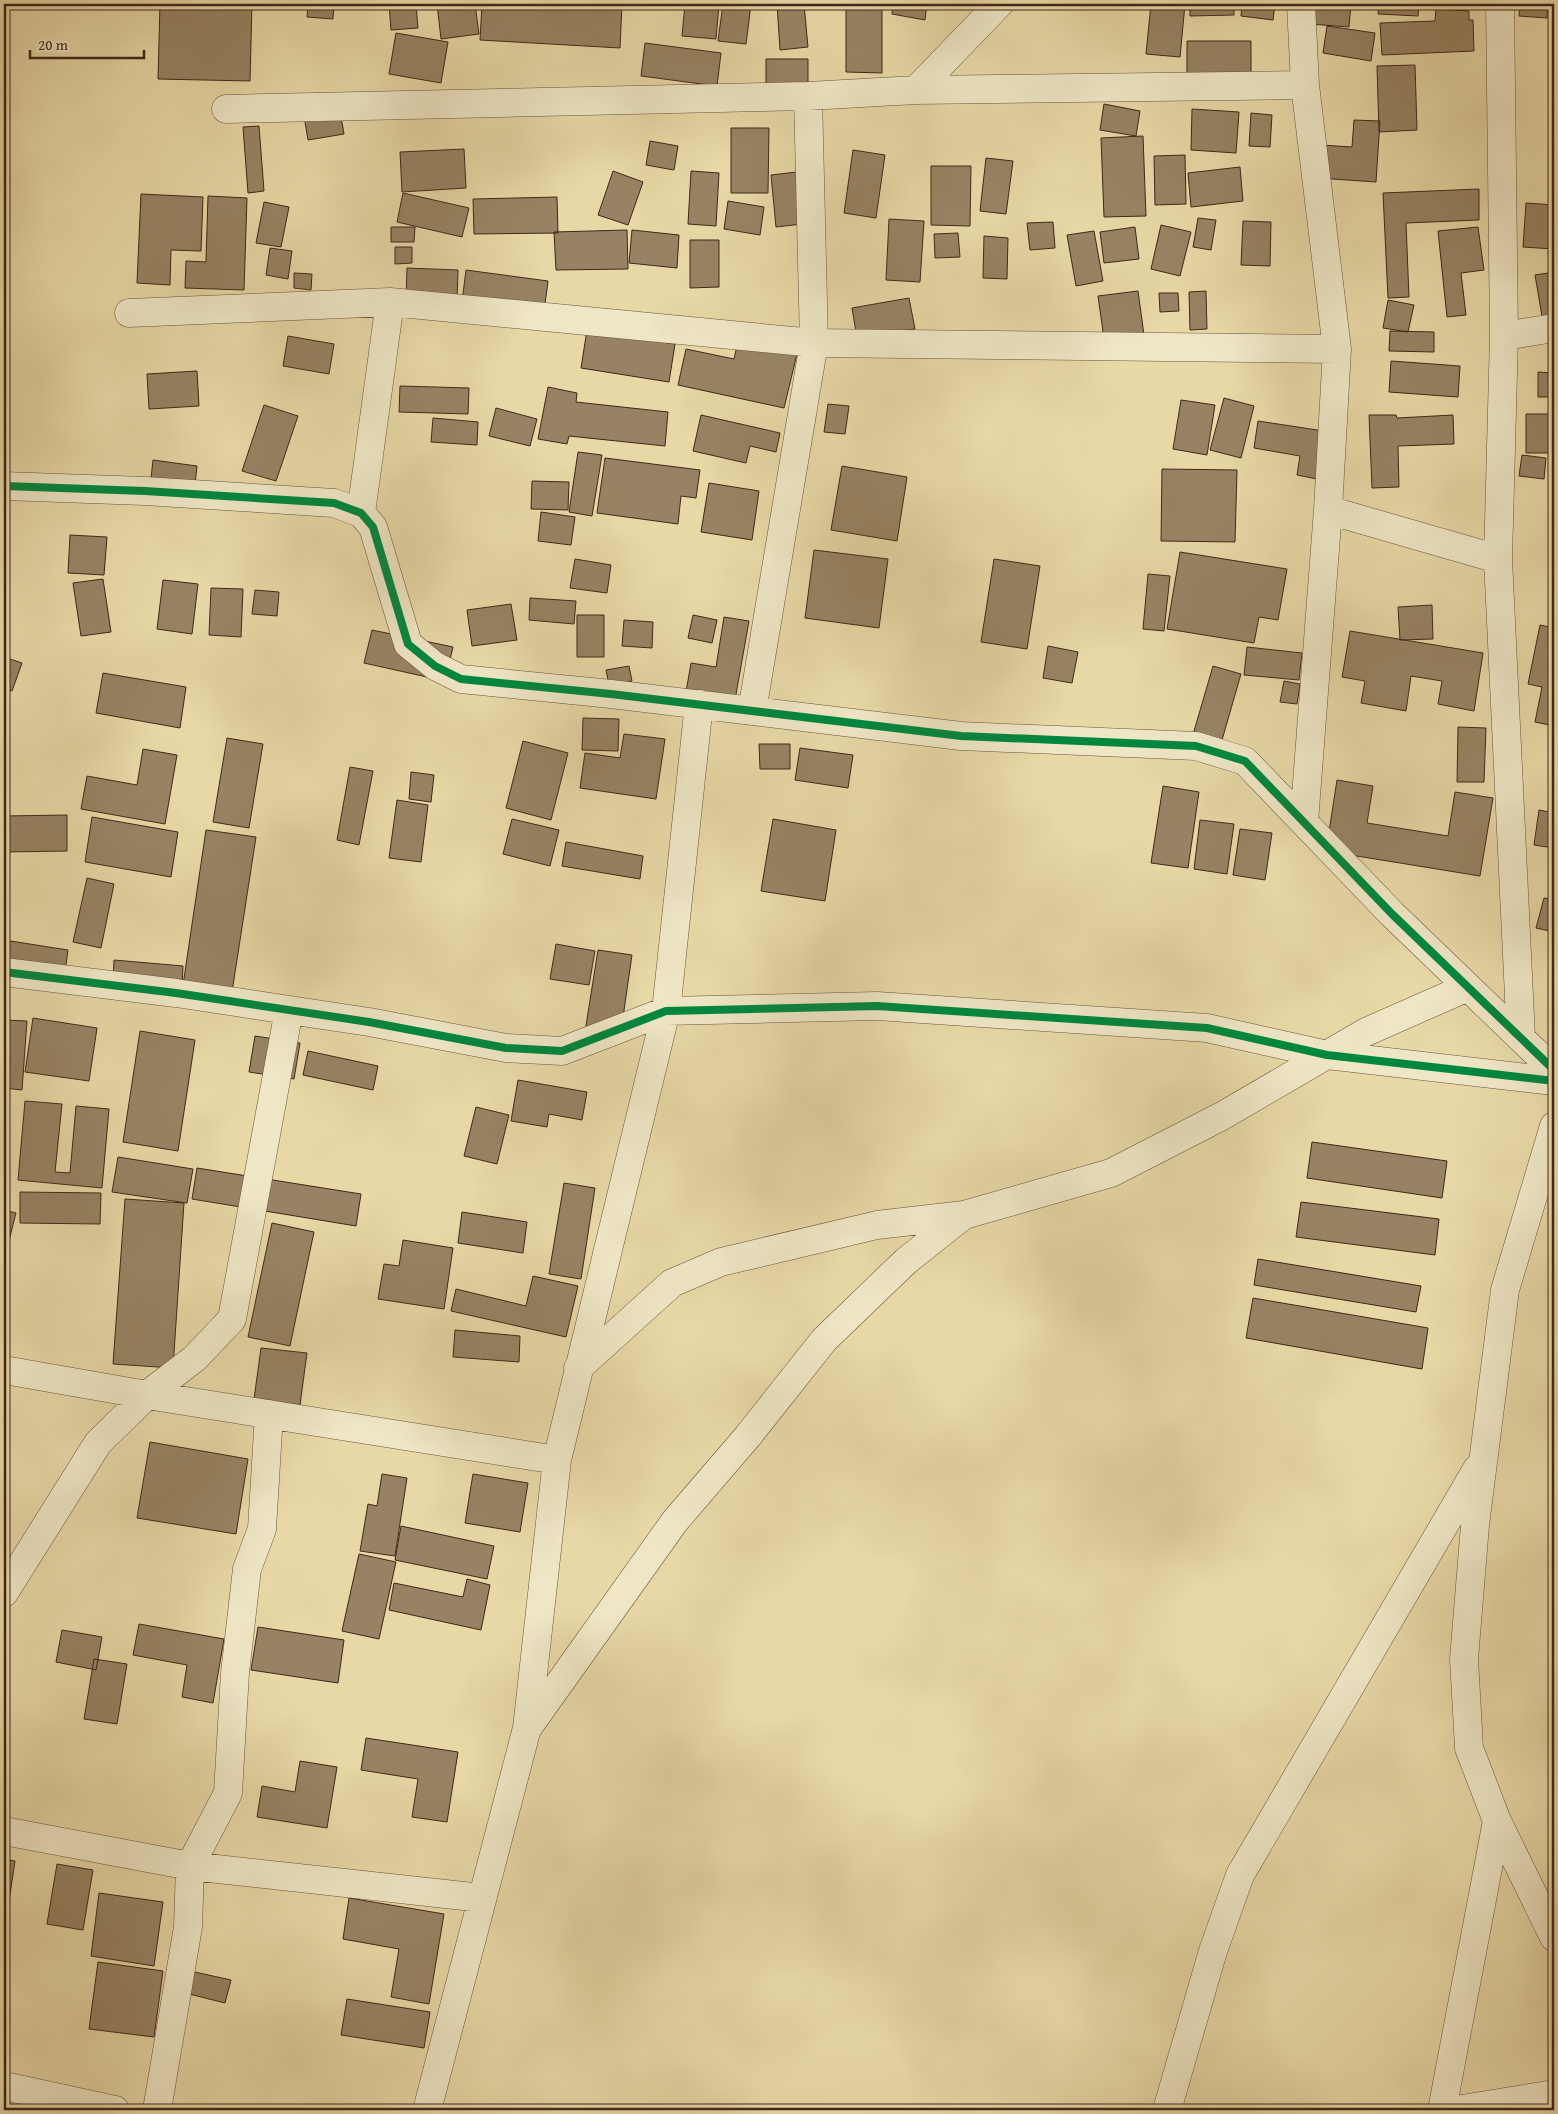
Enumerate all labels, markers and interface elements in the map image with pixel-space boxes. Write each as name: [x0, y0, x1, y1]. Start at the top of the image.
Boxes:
scale bar: [30, 28, 144, 60]
text: 20 m: [38, 34, 69, 55]

